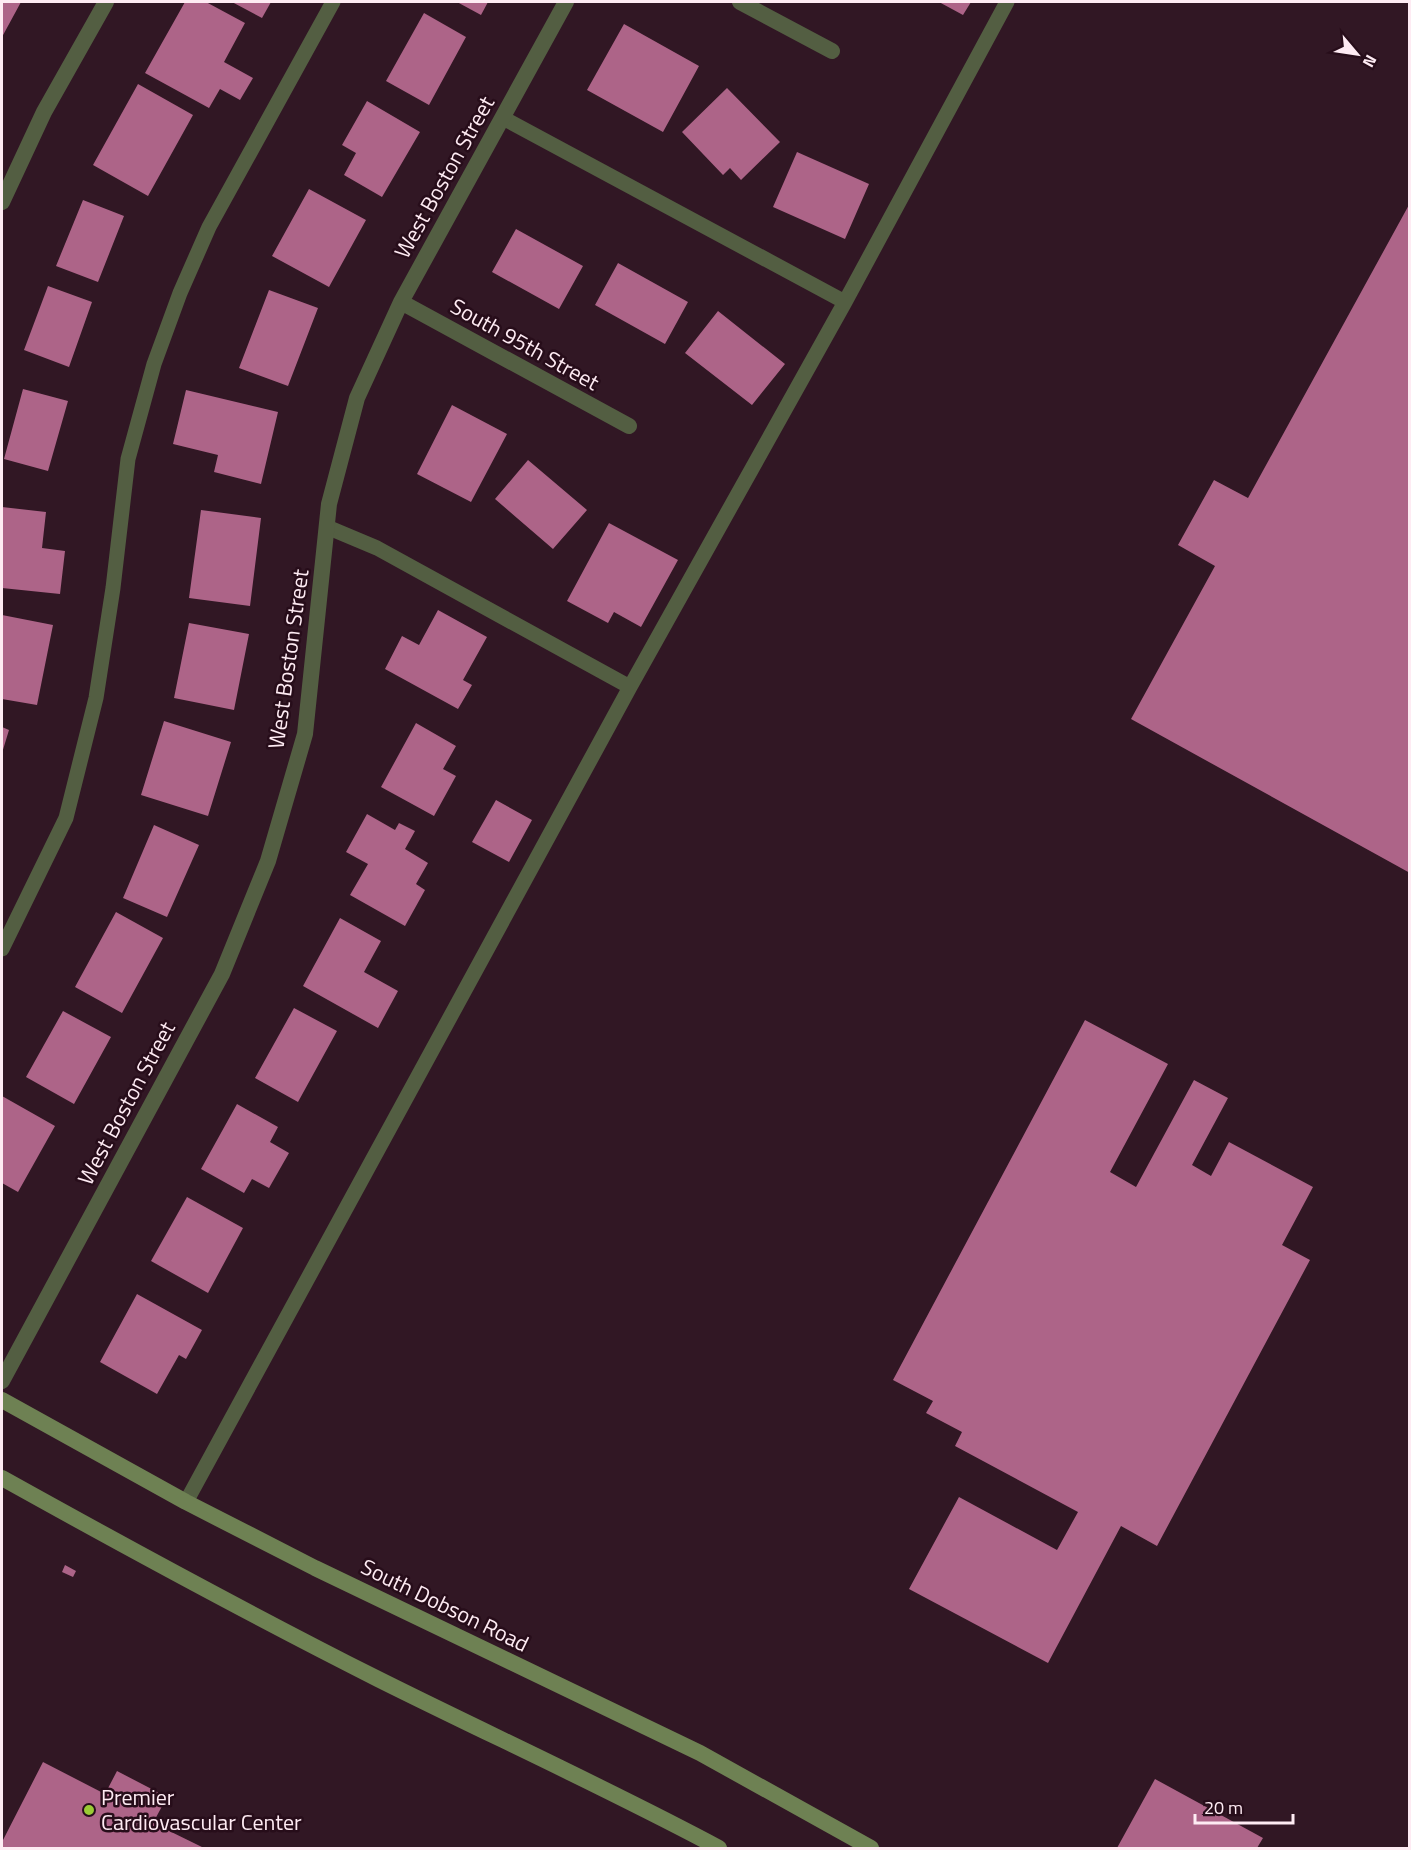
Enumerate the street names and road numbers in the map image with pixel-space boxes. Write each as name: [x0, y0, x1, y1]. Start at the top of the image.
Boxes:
street label: West Boston Street: [385, 89, 503, 264]
street label: South 95th Street: [444, 289, 606, 399]
street label: West Boston Street: [259, 567, 317, 751]
street label: West Boston Street: [68, 1015, 184, 1191]
street label: South Dobson Road: [355, 1550, 535, 1660]

